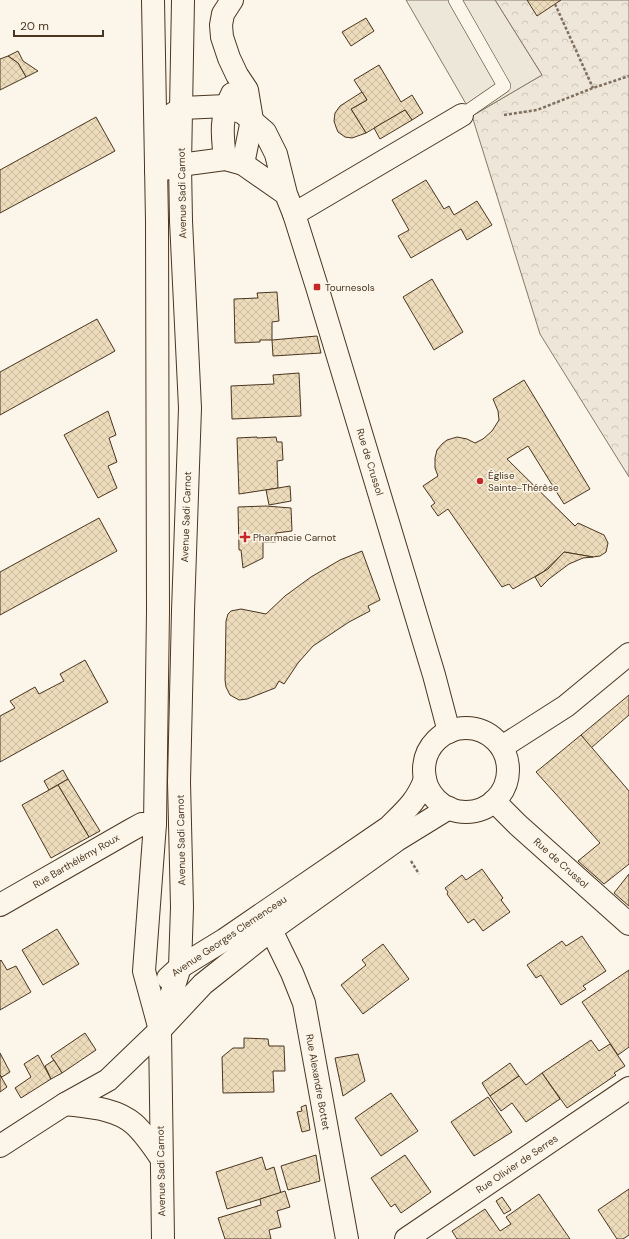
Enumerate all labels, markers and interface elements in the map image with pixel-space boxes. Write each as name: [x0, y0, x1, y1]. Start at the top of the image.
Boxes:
scale bar: [14, 12, 103, 38]
text: 20 m: [20, 18, 49, 34]
street label: Avenue Sadi Carnot: [175, 147, 189, 239]
place label: Tournesols: [325, 281, 375, 294]
marker: Tournesols: [312, 282, 322, 292]
street label: Rue de Crussol: [354, 427, 386, 497]
place label: Église Sainte-Thérèse: [488, 469, 559, 494]
street label: Avenue Sadi Carnot: [178, 471, 194, 563]
marker: Église Sainte-Thérèse: [475, 476, 485, 486]
place label: Pharmacie Carnot: [253, 531, 336, 544]
marker: Pharmacie Carnot: [240, 532, 250, 542]
street label: Avenue Sadi Carnot: [174, 794, 188, 886]
street label: Rue Barthélémy Roux: [30, 831, 122, 891]
street label: Rue de Crussol: [531, 835, 591, 891]
street label: Avenue Georges Clemenceau: [169, 892, 289, 979]
street label: Rue Alexandre Bottet: [303, 1033, 333, 1131]
street label: Avenue Sadi Carnot: [154, 1125, 168, 1217]
street label: Rue Olivier de Serres: [474, 1132, 560, 1196]

